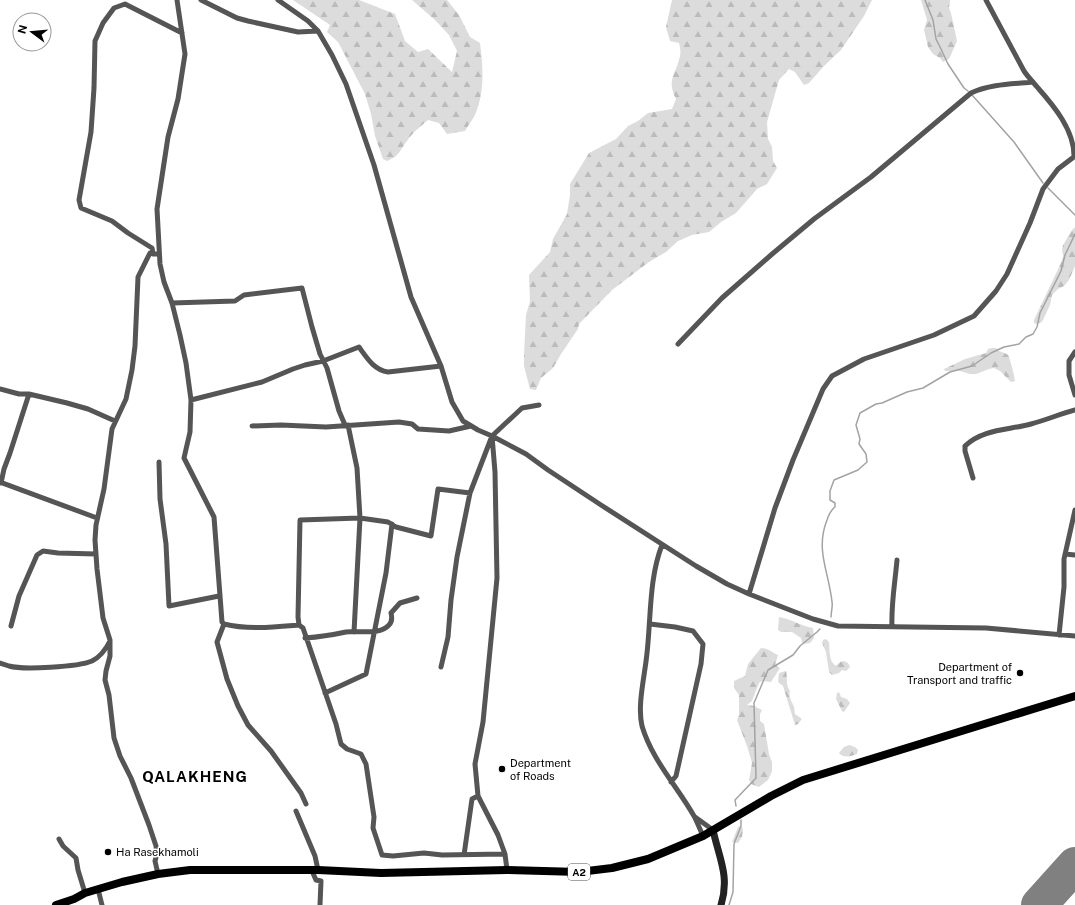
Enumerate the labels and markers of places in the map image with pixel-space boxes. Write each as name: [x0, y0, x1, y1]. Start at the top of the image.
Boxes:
place label: Department of Transport and traffic: [907, 661, 1013, 686]
marker: Department of Transport and traffic: [1015, 668, 1025, 678]
place label: Department of Roads: [510, 757, 571, 782]
marker: Department of Roads: [497, 764, 507, 774]
place label: Ha Rasekhamoli: [116, 846, 199, 858]
marker: Ha Rasekhamoli: [103, 847, 113, 857]

